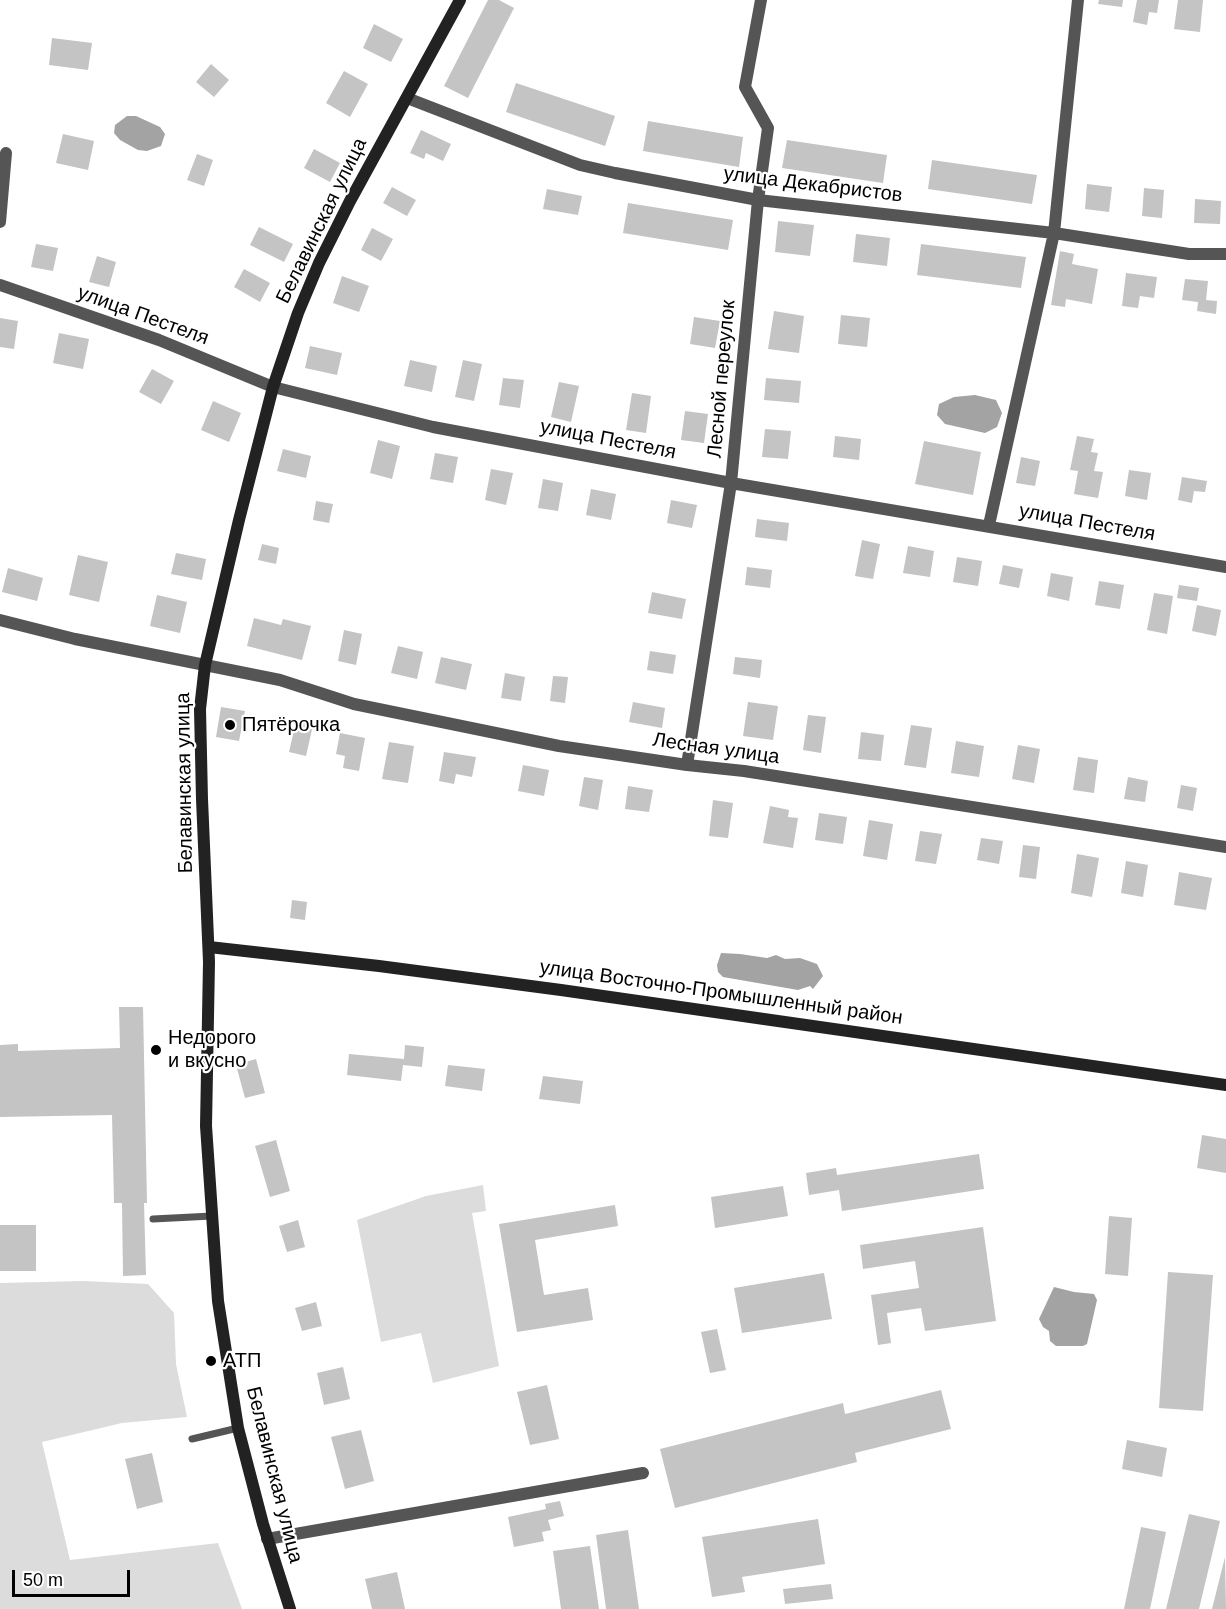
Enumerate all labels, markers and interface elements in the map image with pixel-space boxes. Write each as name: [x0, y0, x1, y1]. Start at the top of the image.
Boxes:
street label: Белавинская улица: [272, 134, 372, 308]
street label: улица Декабристов: [722, 162, 904, 208]
street label: улица Пестеля: [74, 281, 212, 351]
street label: Лесной переулок: [703, 299, 741, 459]
street label: улица Пестеля: [538, 415, 678, 465]
street label: улица Пестеля: [1017, 499, 1157, 547]
street label: Белавинская улица: [171, 692, 199, 874]
place label: Пятёрочка: [242, 713, 340, 737]
marker: Пятёрочка: [223, 718, 237, 732]
street label: Лесная улица: [651, 728, 781, 770]
street label: улица Восточно-Промышленный район: [538, 956, 904, 1030]
place label: Недорого и вкусно: [168, 1026, 256, 1073]
marker: Недорого и вкусно: [149, 1043, 163, 1057]
place label: АТП: [223, 1349, 261, 1373]
marker: АТП: [204, 1354, 218, 1368]
street label: Белавинская улица: [240, 1384, 308, 1566]
scale bar: [15, 1558, 134, 1596]
text: 50 m: [23, 1570, 63, 1590]

